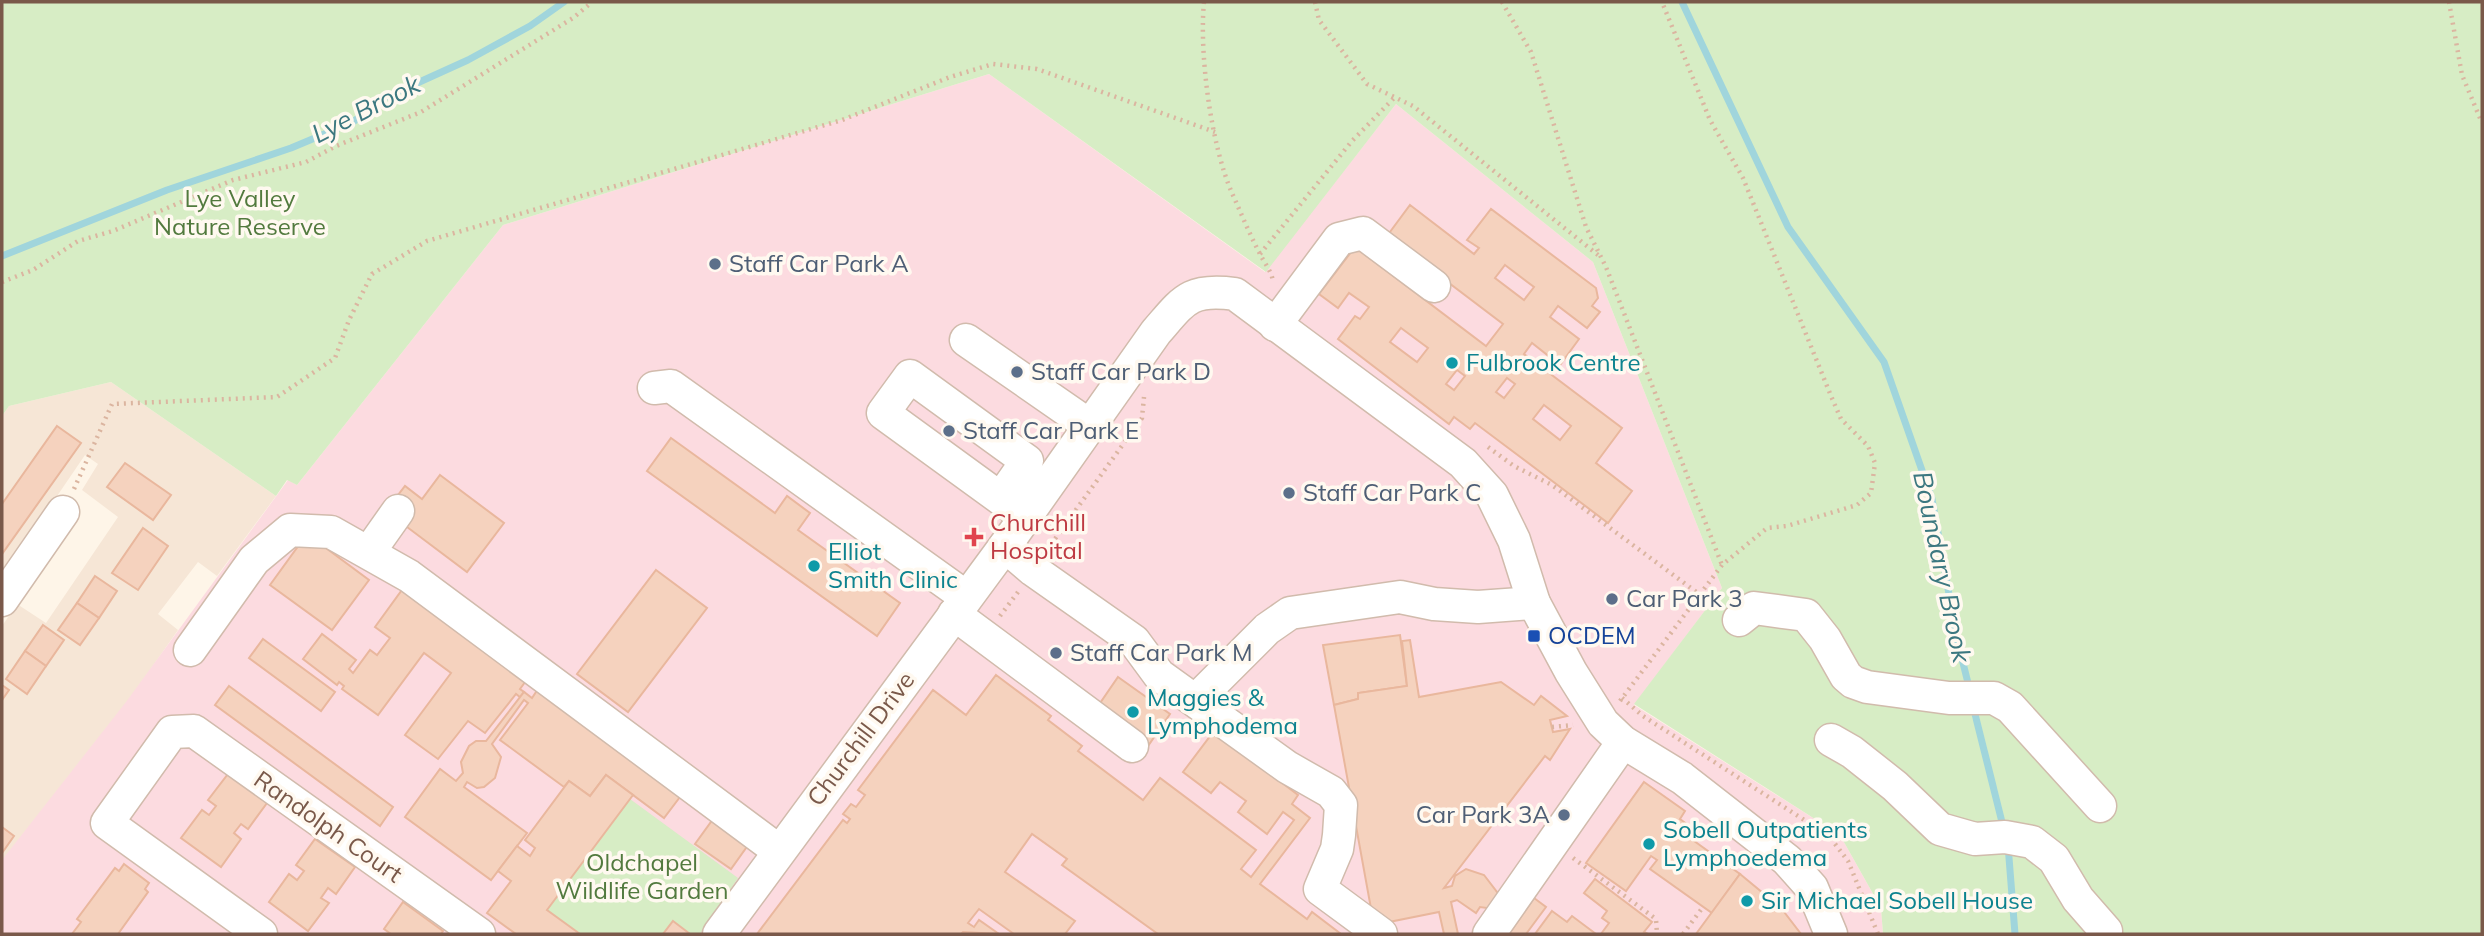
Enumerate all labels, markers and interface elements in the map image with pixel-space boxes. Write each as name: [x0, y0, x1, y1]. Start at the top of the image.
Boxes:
water label: Lye Brook: [306, 67, 426, 150]
park label: Lye Valley Nature Reserve: [154, 183, 326, 241]
place label: Staff Car Park A: [729, 248, 909, 278]
marker: Staff Car Park A: [707, 256, 723, 272]
place label: Fulbrook Centre: [1466, 347, 1640, 377]
marker: Fulbrook Centre: [1444, 355, 1460, 371]
place label: Staff Car Park D: [1031, 356, 1211, 386]
marker: Staff Car Park D: [1009, 364, 1025, 380]
place label: Staff Car Park E: [963, 415, 1139, 445]
marker: Staff Car Park E: [941, 423, 957, 439]
water label: Boundary Brook: [1906, 468, 1979, 666]
place label: Staff Car Park C: [1303, 477, 1481, 507]
marker: Staff Car Park C: [1281, 485, 1297, 501]
place label: Churchill Hospital: [990, 507, 1086, 565]
marker: Churchill Hospital: [964, 527, 984, 547]
place label: Elliot Smith Clinic: [828, 536, 958, 594]
marker: Elliot Smith Clinic: [806, 558, 822, 574]
place label: Car Park 3: [1626, 583, 1743, 613]
marker: Car Park 3: [1604, 591, 1620, 607]
place label: OCDEM: [1548, 620, 1636, 650]
marker: OCDEM: [1526, 628, 1542, 644]
place label: Staff Car Park M: [1070, 637, 1253, 667]
marker: Staff Car Park M: [1048, 645, 1064, 661]
street label: Churchill Drive: [800, 665, 920, 811]
place label: Maggies & Lymphodema: [1147, 682, 1298, 740]
marker: Maggies & Lymphodema: [1125, 704, 1141, 720]
street label: Randolph Court: [249, 764, 409, 888]
place label: Car Park 3A: [1416, 799, 1550, 829]
marker: Car Park 3A: [1556, 807, 1572, 823]
place label: Sobell Outpatients Lymphoedema: [1663, 814, 1868, 872]
marker: Sobell Outpatients Lymphoedema: [1641, 836, 1657, 852]
park label: Oldchapel Wildlife Garden: [555, 847, 729, 905]
place label: Sir Michael Sobell House: [1761, 885, 2033, 915]
marker: Sir Michael Sobell House: [1739, 893, 1755, 909]

